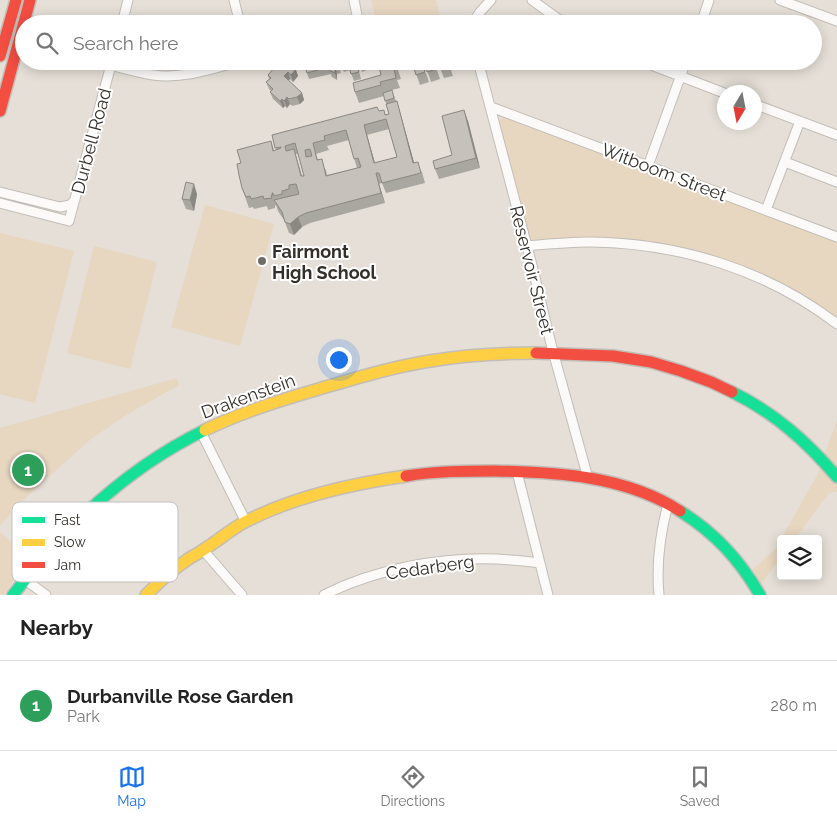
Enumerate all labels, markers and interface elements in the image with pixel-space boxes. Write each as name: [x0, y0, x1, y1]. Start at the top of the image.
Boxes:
search box: [15, 15, 822, 70]
icon: search: [33, 29, 61, 57]
text: Search here: [73, 32, 179, 54]
north arrow: [717, 85, 762, 130]
street label: Durbell Road: [67, 86, 115, 196]
street label: Witboom Street: [598, 138, 730, 206]
street label: Reservoir Street: [506, 203, 558, 337]
place label: Fairmont High School: [272, 241, 376, 283]
marker: Fairmont High School: [256, 255, 268, 267]
your location: [326, 347, 352, 373]
street label: Drakenstein: [198, 369, 298, 423]
pin: 1: [12, 451, 44, 489]
legend: [12, 502, 178, 582]
text: Fast: [54, 512, 81, 528]
text: Slow: [54, 534, 86, 550]
map controls: [777, 535, 822, 580]
button: layers: [777, 535, 822, 580]
street label: Cedarberg: [384, 550, 476, 584]
text: Jam: [54, 557, 81, 573]
text: Nearby: [20, 615, 93, 640]
text: Durbanville Rose Garden: [67, 685, 293, 707]
text: 1: [32, 696, 40, 715]
text: 280 m: [771, 696, 817, 715]
text: Park: [67, 707, 100, 726]
tab: Map: [117, 763, 146, 809]
tab: Directions: [380, 763, 445, 809]
tab: Saved: [680, 763, 720, 809]

